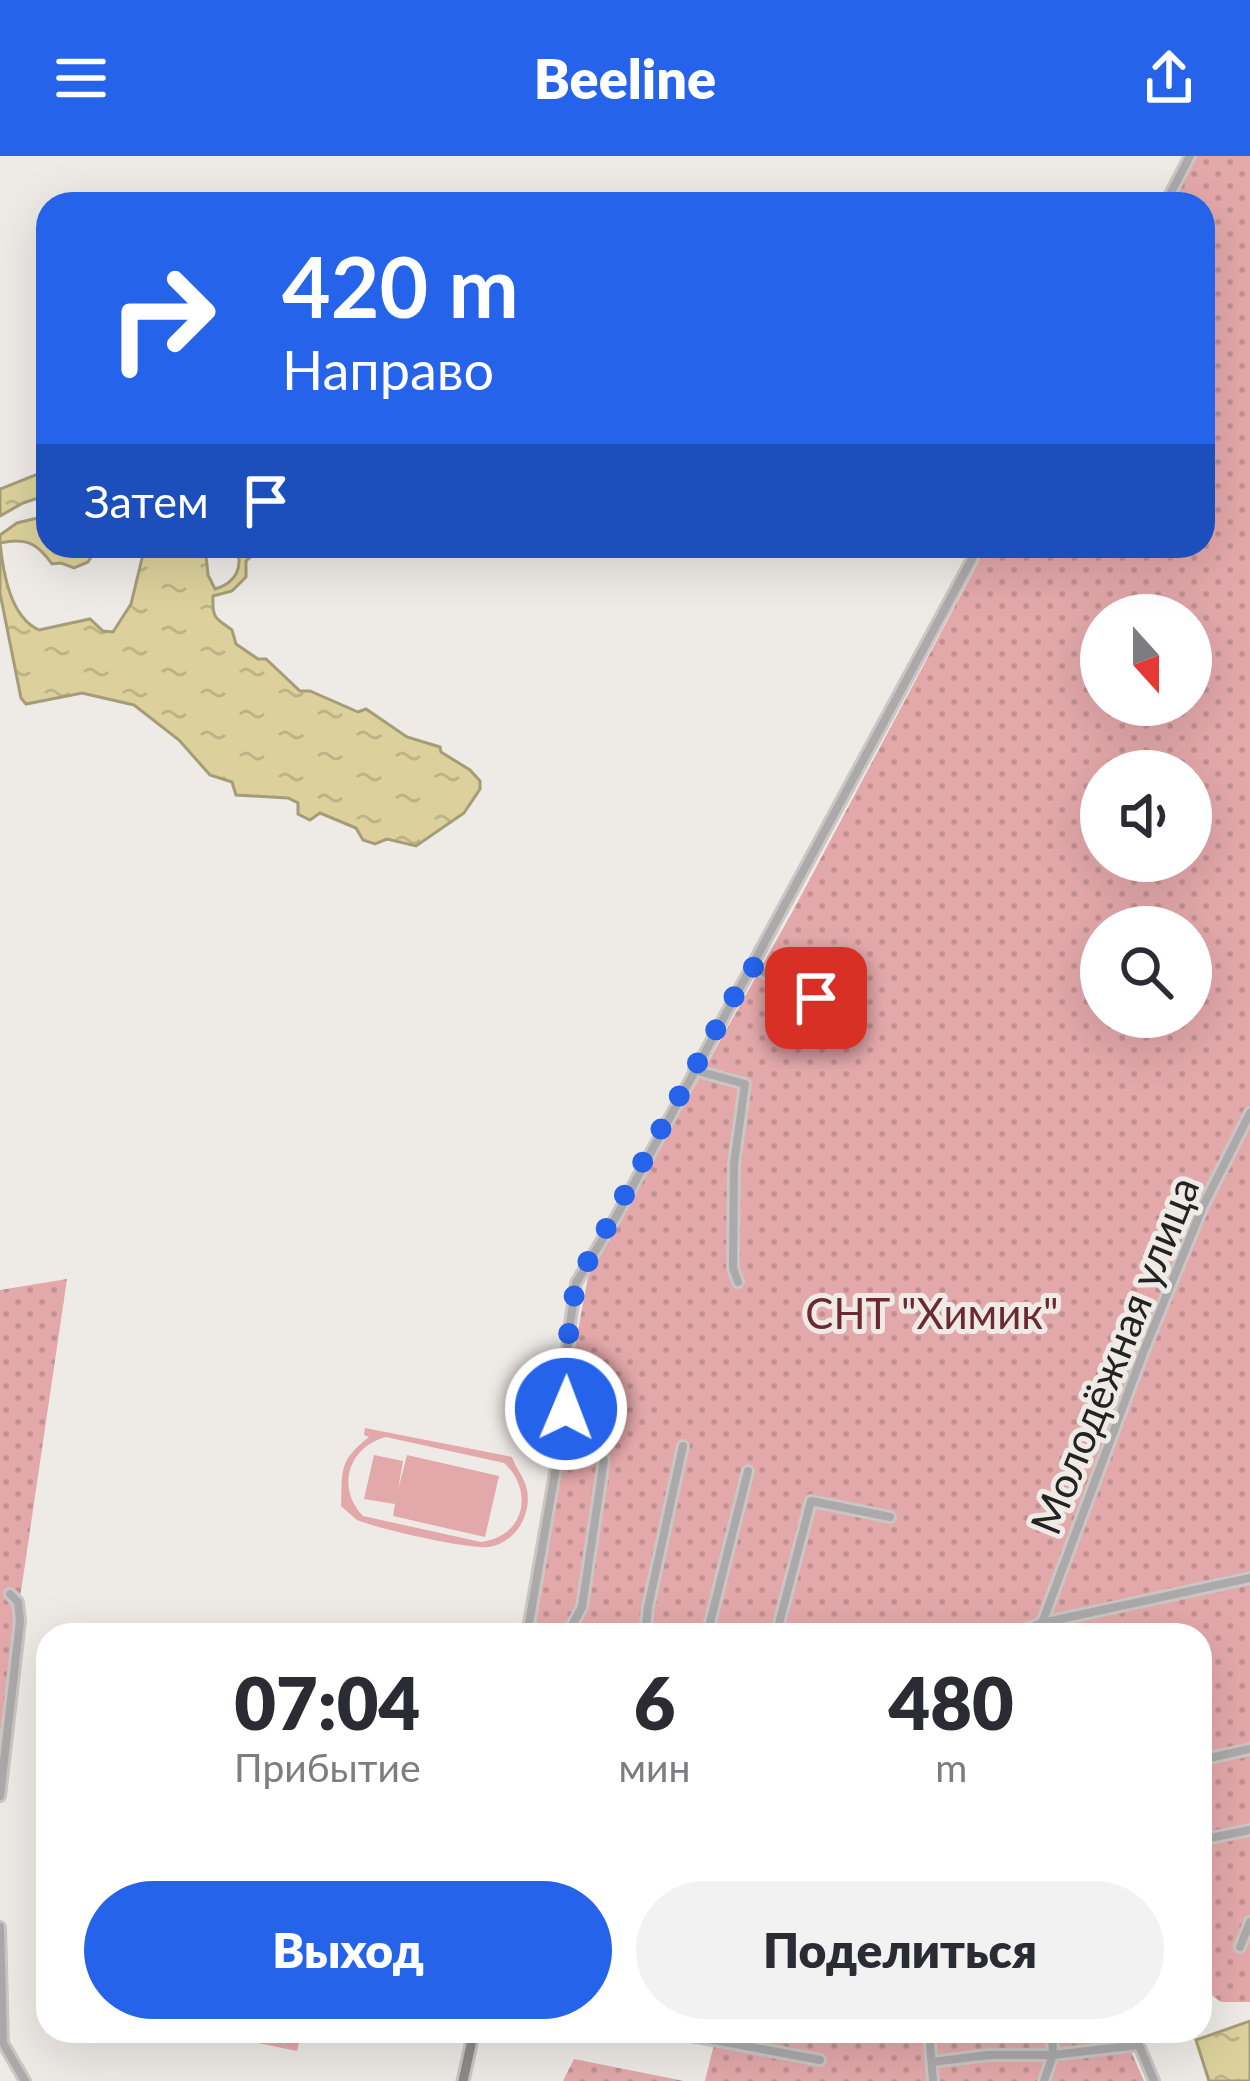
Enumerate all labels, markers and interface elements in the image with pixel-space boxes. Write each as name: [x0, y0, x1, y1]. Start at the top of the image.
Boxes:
icon: menu: [48, 45, 114, 111]
icon: share: [1136, 45, 1202, 111]
text: Beeline: [534, 46, 716, 111]
text: 420 m: [282, 235, 519, 336]
icon: right: [84, 240, 240, 396]
text: Направо: [282, 337, 494, 402]
icon: arrive: [233, 468, 299, 534]
text: Затем: [84, 474, 209, 528]
north arrow: [1080, 594, 1212, 726]
map controls: [1080, 594, 1212, 1038]
button: sound: [1080, 750, 1212, 882]
button: search: [1080, 906, 1212, 1038]
pin: [765, 947, 867, 1049]
icon: arrive: [783, 965, 849, 1031]
street label: Молодёжная улица: [1020, 1169, 1208, 1541]
park label: СНТ "Химик": [805, 1288, 1059, 1338]
position arrow: [503, 1346, 629, 1472]
text: 07:04: [234, 1659, 420, 1745]
text: 6: [634, 1659, 675, 1745]
text: 480: [889, 1659, 1014, 1745]
text: Прибытие: [234, 1744, 420, 1790]
text: мин: [619, 1744, 691, 1790]
text: m: [935, 1744, 967, 1790]
button: Выход: [84, 1881, 612, 2019]
button: Поделиться: [636, 1881, 1164, 2019]

